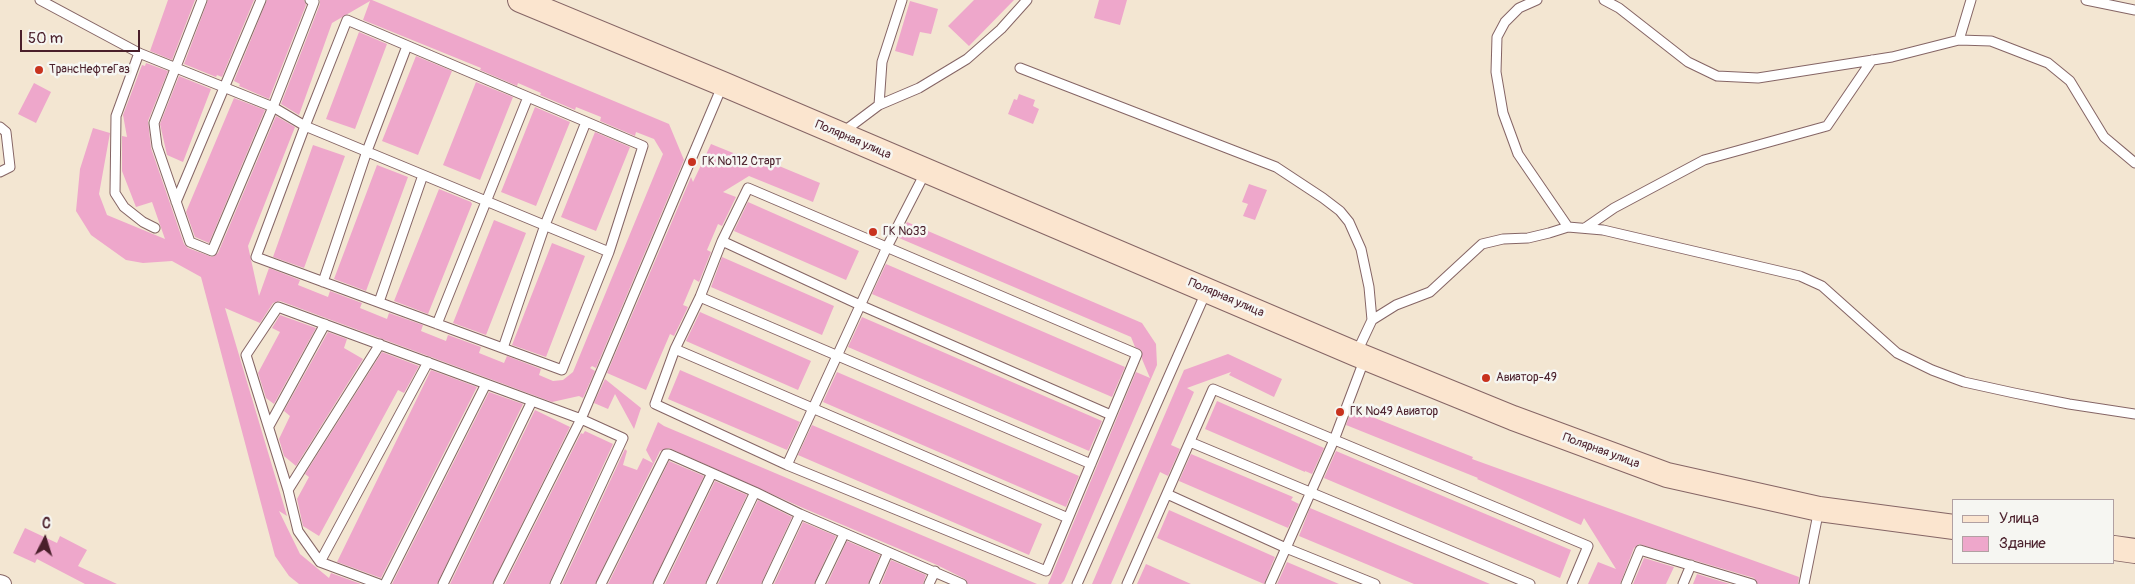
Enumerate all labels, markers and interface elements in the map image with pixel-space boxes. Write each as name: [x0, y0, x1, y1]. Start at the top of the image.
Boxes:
scale bar: [22, 20, 142, 52]
text: 50 m: [28, 29, 63, 48]
place label: ТрансНефтеГаз: [49, 63, 130, 77]
marker: ТрансНефтеГаз: [33, 64, 45, 76]
street label: Полярная улица: [813, 118, 893, 162]
place label: ГК №112 Старт: [702, 155, 781, 169]
marker: ГК №112 Старт: [686, 156, 698, 168]
place label: ГК №33: [883, 225, 926, 239]
marker: ГК №33: [867, 226, 879, 238]
street label: Полярная улица: [1186, 276, 1266, 320]
place label: Авиатор-49: [1496, 371, 1557, 385]
marker: Авиатор-49: [1480, 372, 1492, 384]
place label: ГК №49 Авиатор: [1350, 405, 1438, 419]
marker: ГК №49 Авиатор: [1334, 406, 1346, 418]
street label: Полярная улица: [1561, 430, 1641, 472]
legend: [1952, 499, 2115, 564]
text: Улица: [1999, 509, 2039, 528]
north arrow: [20, 514, 70, 564]
text: С: [41, 515, 51, 532]
text: Здание: [1999, 534, 2046, 553]

